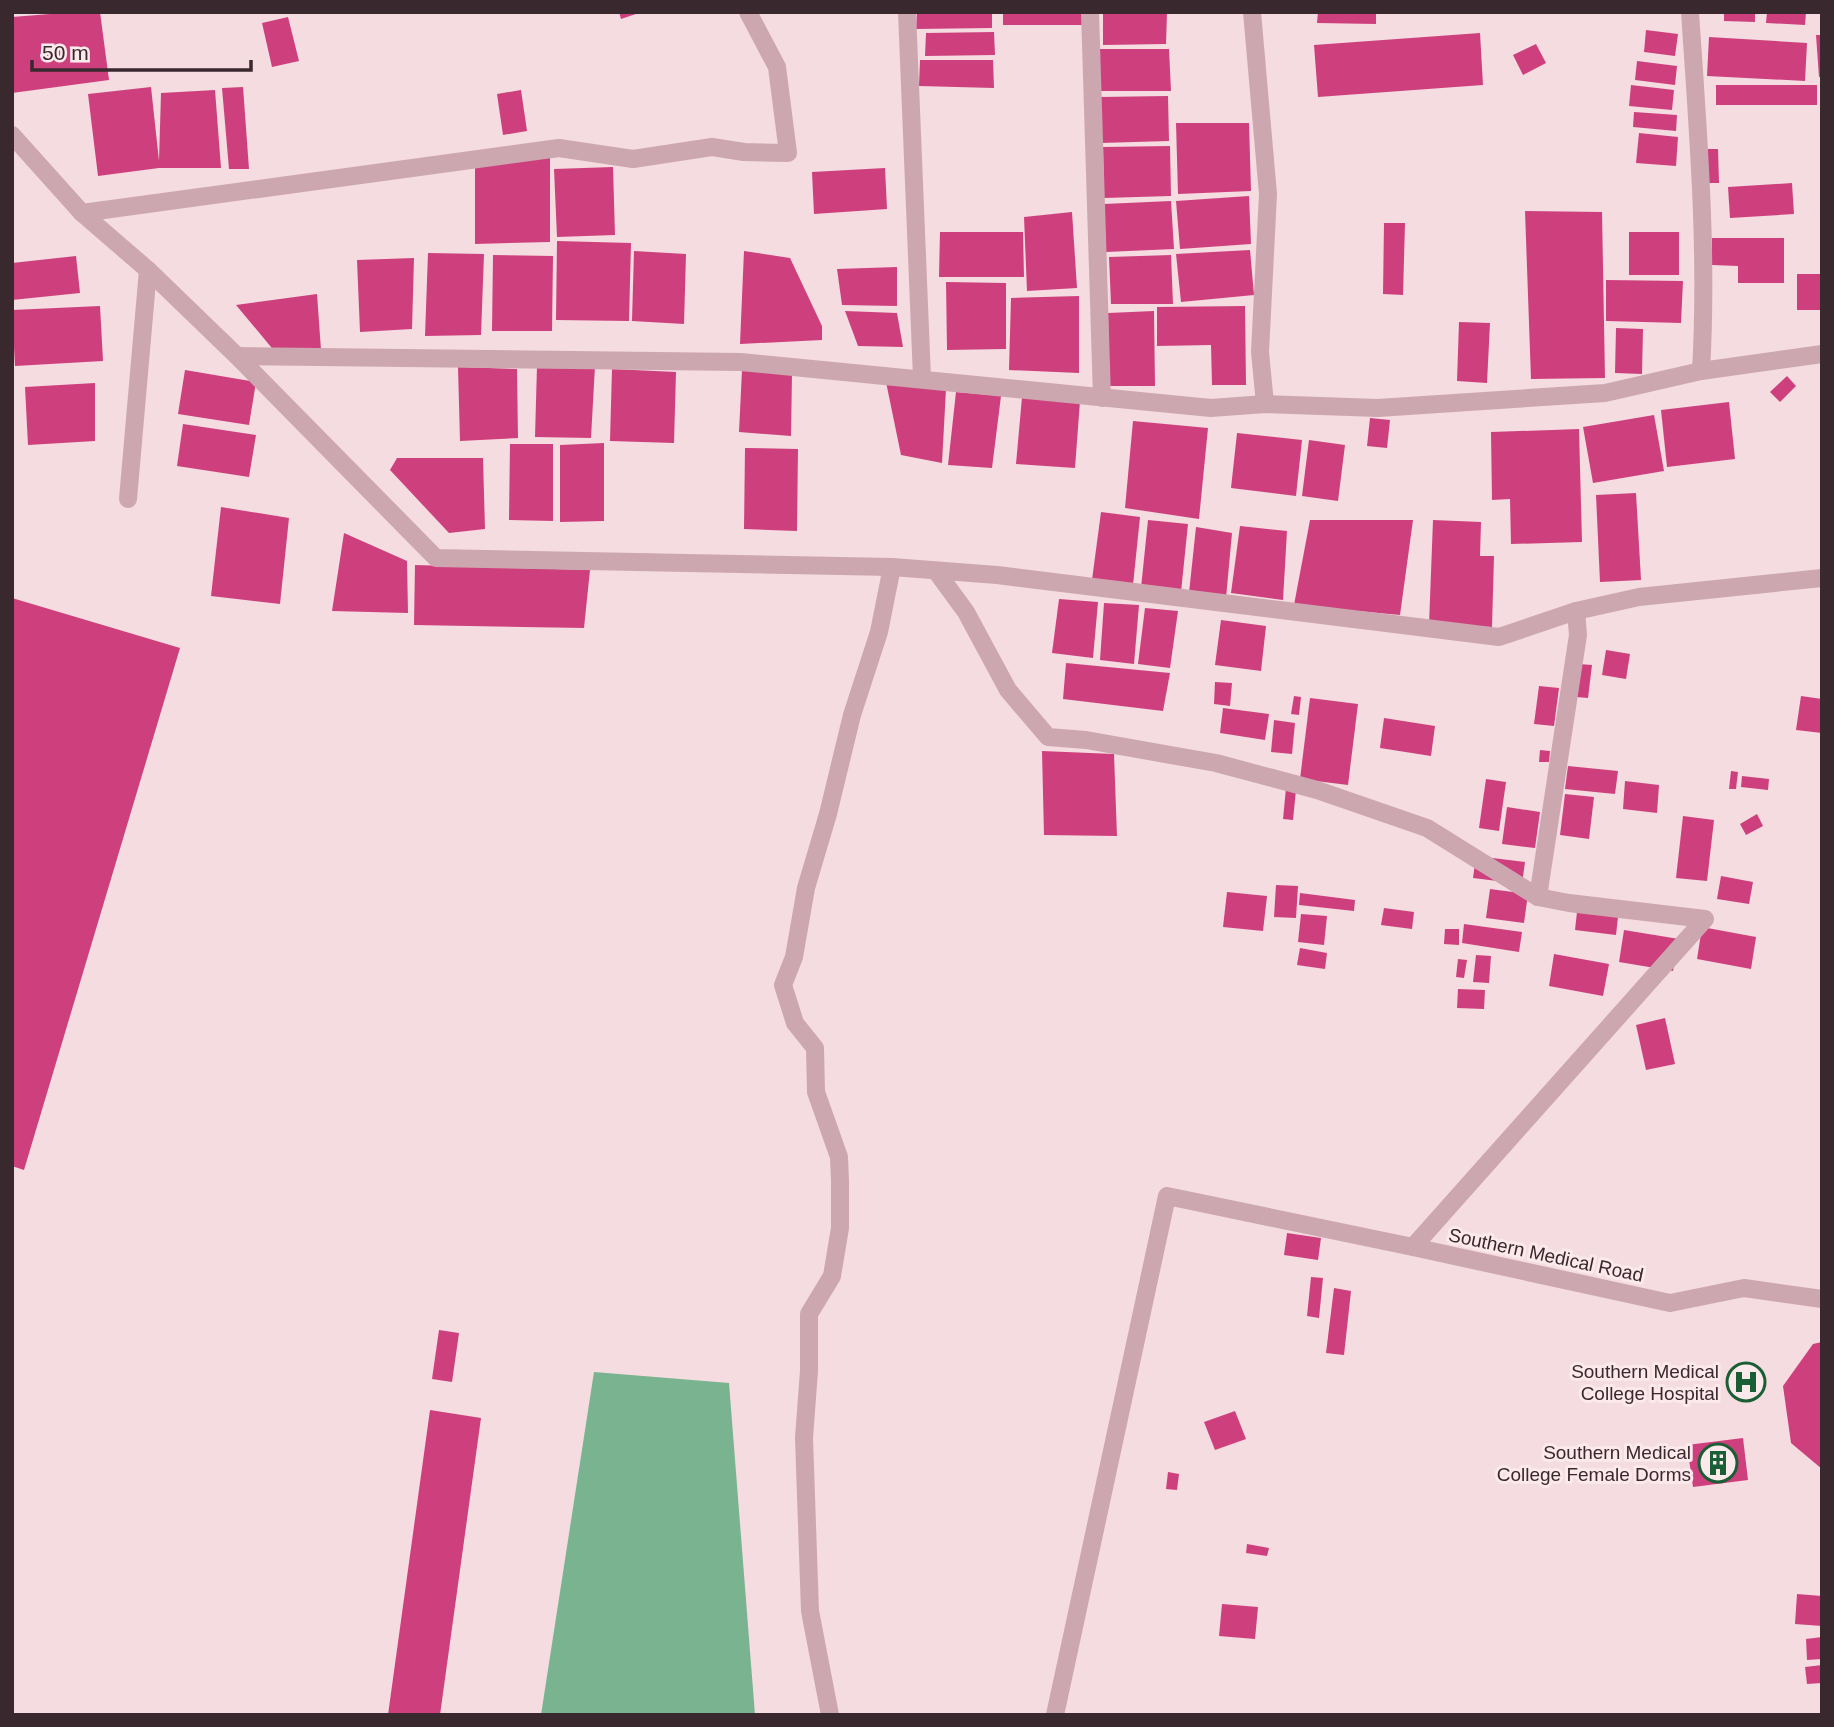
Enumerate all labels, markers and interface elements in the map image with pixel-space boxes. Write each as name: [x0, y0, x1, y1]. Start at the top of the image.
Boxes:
scale bar: [32, 28, 250, 72]
text: 50 m: [42, 41, 89, 64]
street label: Southern Medical Road: [1447, 1224, 1645, 1286]
place label: Southern Medical College Hospital: [1571, 1361, 1719, 1404]
hospital icon: Southern Medical College Hospital: [1725, 1361, 1767, 1403]
place label: Southern Medical College Female Dorms: [1497, 1442, 1691, 1485]
building icon: Southern Medical College Female Dorms: [1697, 1442, 1739, 1484]

